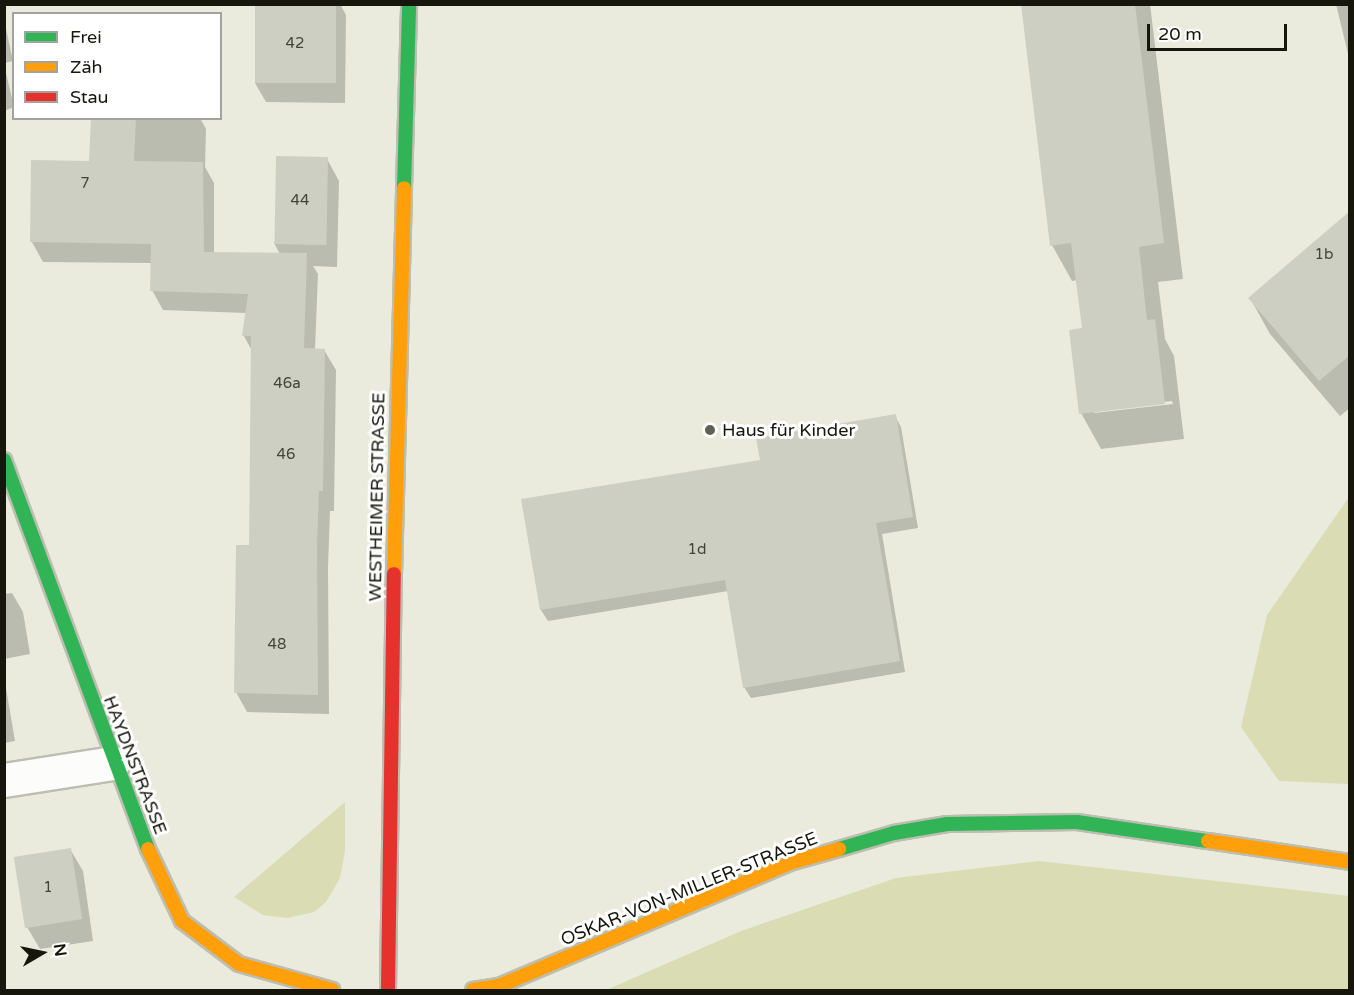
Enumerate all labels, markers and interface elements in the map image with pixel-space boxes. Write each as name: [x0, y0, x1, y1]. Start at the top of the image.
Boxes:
legend: [12, 12, 222, 120]
scale bar: [1150, 12, 1290, 50]
text: 20 m: [1158, 23, 1202, 45]
text: Frei: [70, 26, 102, 48]
house number: 42: [286, 35, 304, 53]
text: Zäh: [70, 56, 103, 78]
text: Stau: [70, 86, 109, 108]
house number: 7: [80, 175, 90, 193]
house number: 44: [291, 192, 309, 210]
house number: 1b: [1315, 246, 1333, 264]
house number: 46a: [273, 375, 301, 393]
street label: WESTHEIMER STRASSE: [364, 392, 390, 602]
place label: Haus für Kinder: [722, 419, 855, 441]
marker: Haus für Kinder: [703, 423, 717, 437]
house number: 46: [277, 446, 295, 464]
house number: 1d: [688, 541, 706, 559]
house number: 48: [268, 636, 286, 654]
street label: HAYDNSTRASSE: [99, 693, 171, 837]
street label: OSKAR-VON-MILLER-STRASSE: [558, 827, 820, 951]
house number: 1: [43, 879, 53, 897]
north arrow: [12, 923, 72, 983]
text: N: [49, 942, 71, 958]

